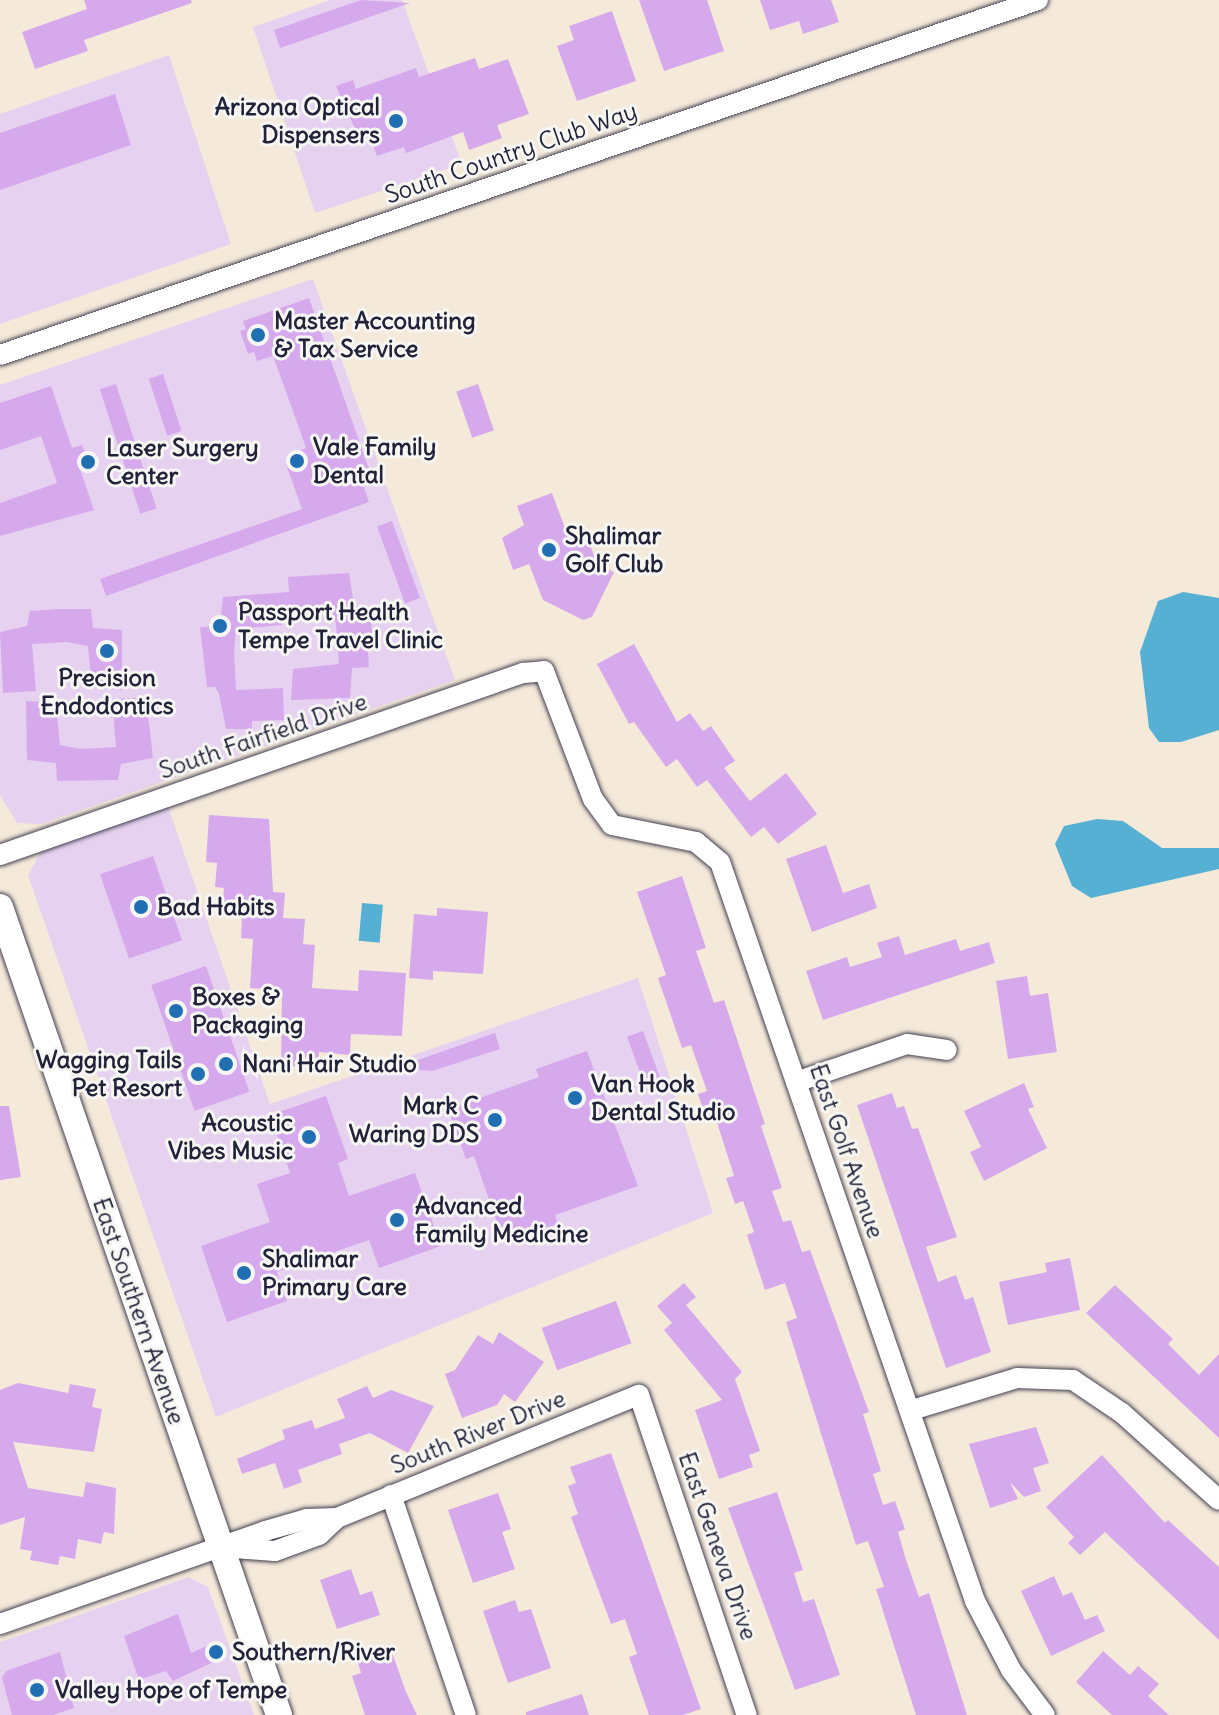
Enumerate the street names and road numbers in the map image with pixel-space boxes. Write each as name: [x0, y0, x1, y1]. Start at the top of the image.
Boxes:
street label: South Country Club Way: [381, 96, 641, 210]
street label: South Fairfield Drive: [155, 687, 371, 785]
street label: East Golf Avenue: [804, 1060, 890, 1242]
street label: East Southern Avenue: [87, 1194, 191, 1428]
street label: South River Drive: [386, 1384, 570, 1480]
street label: East Geneva Drive: [672, 1448, 764, 1644]

